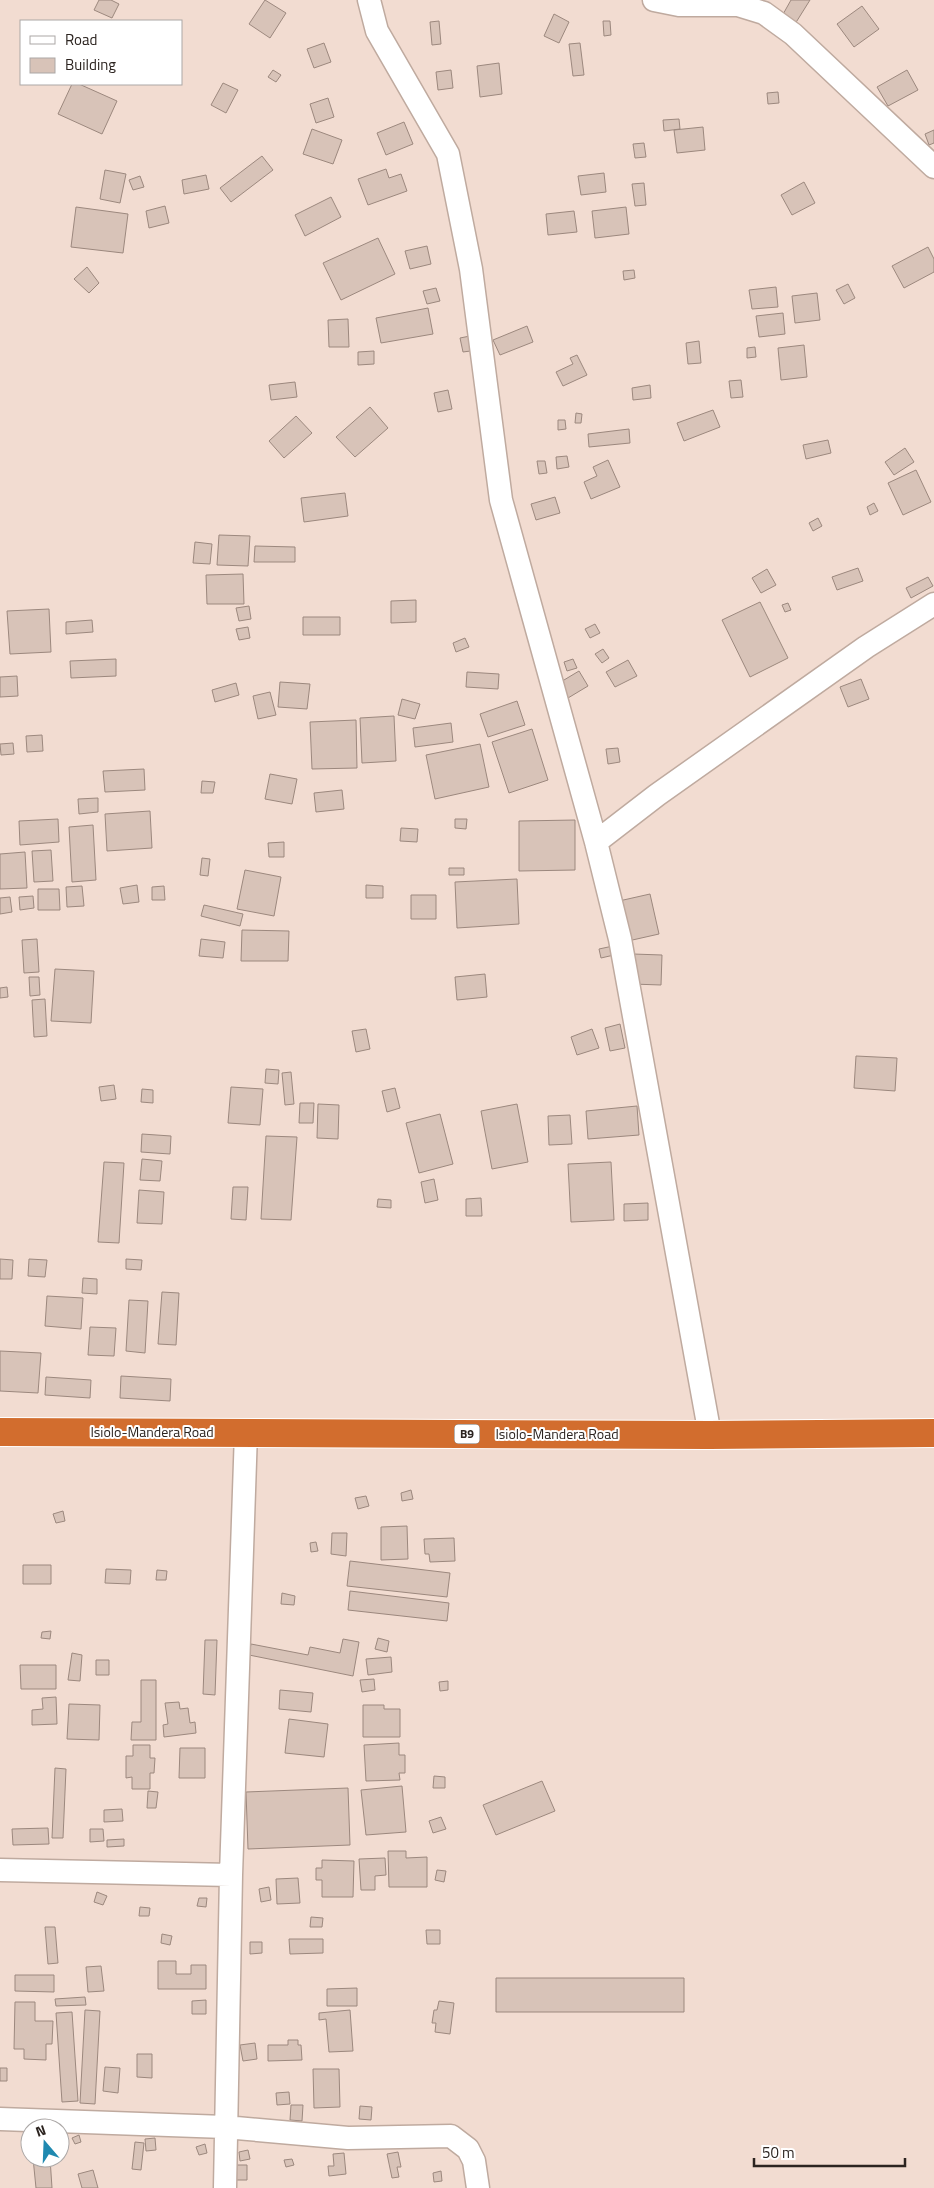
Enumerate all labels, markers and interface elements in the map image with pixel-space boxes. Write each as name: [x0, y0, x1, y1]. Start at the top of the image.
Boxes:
legend: [20, 20, 182, 85]
text: Road: [65, 28, 97, 51]
text: Building: [65, 53, 116, 76]
street label: Isiolo-Mandera Road: [90, 1421, 214, 1442]
street label: Isiolo-Mandera Road: [495, 1423, 619, 1444]
road number: B9: [454, 1425, 480, 1444]
north arrow: [20, 2118, 70, 2168]
text: N: [33, 2119, 49, 2142]
scale bar: [754, 2136, 905, 2168]
text: 50 m: [762, 2141, 795, 2164]

